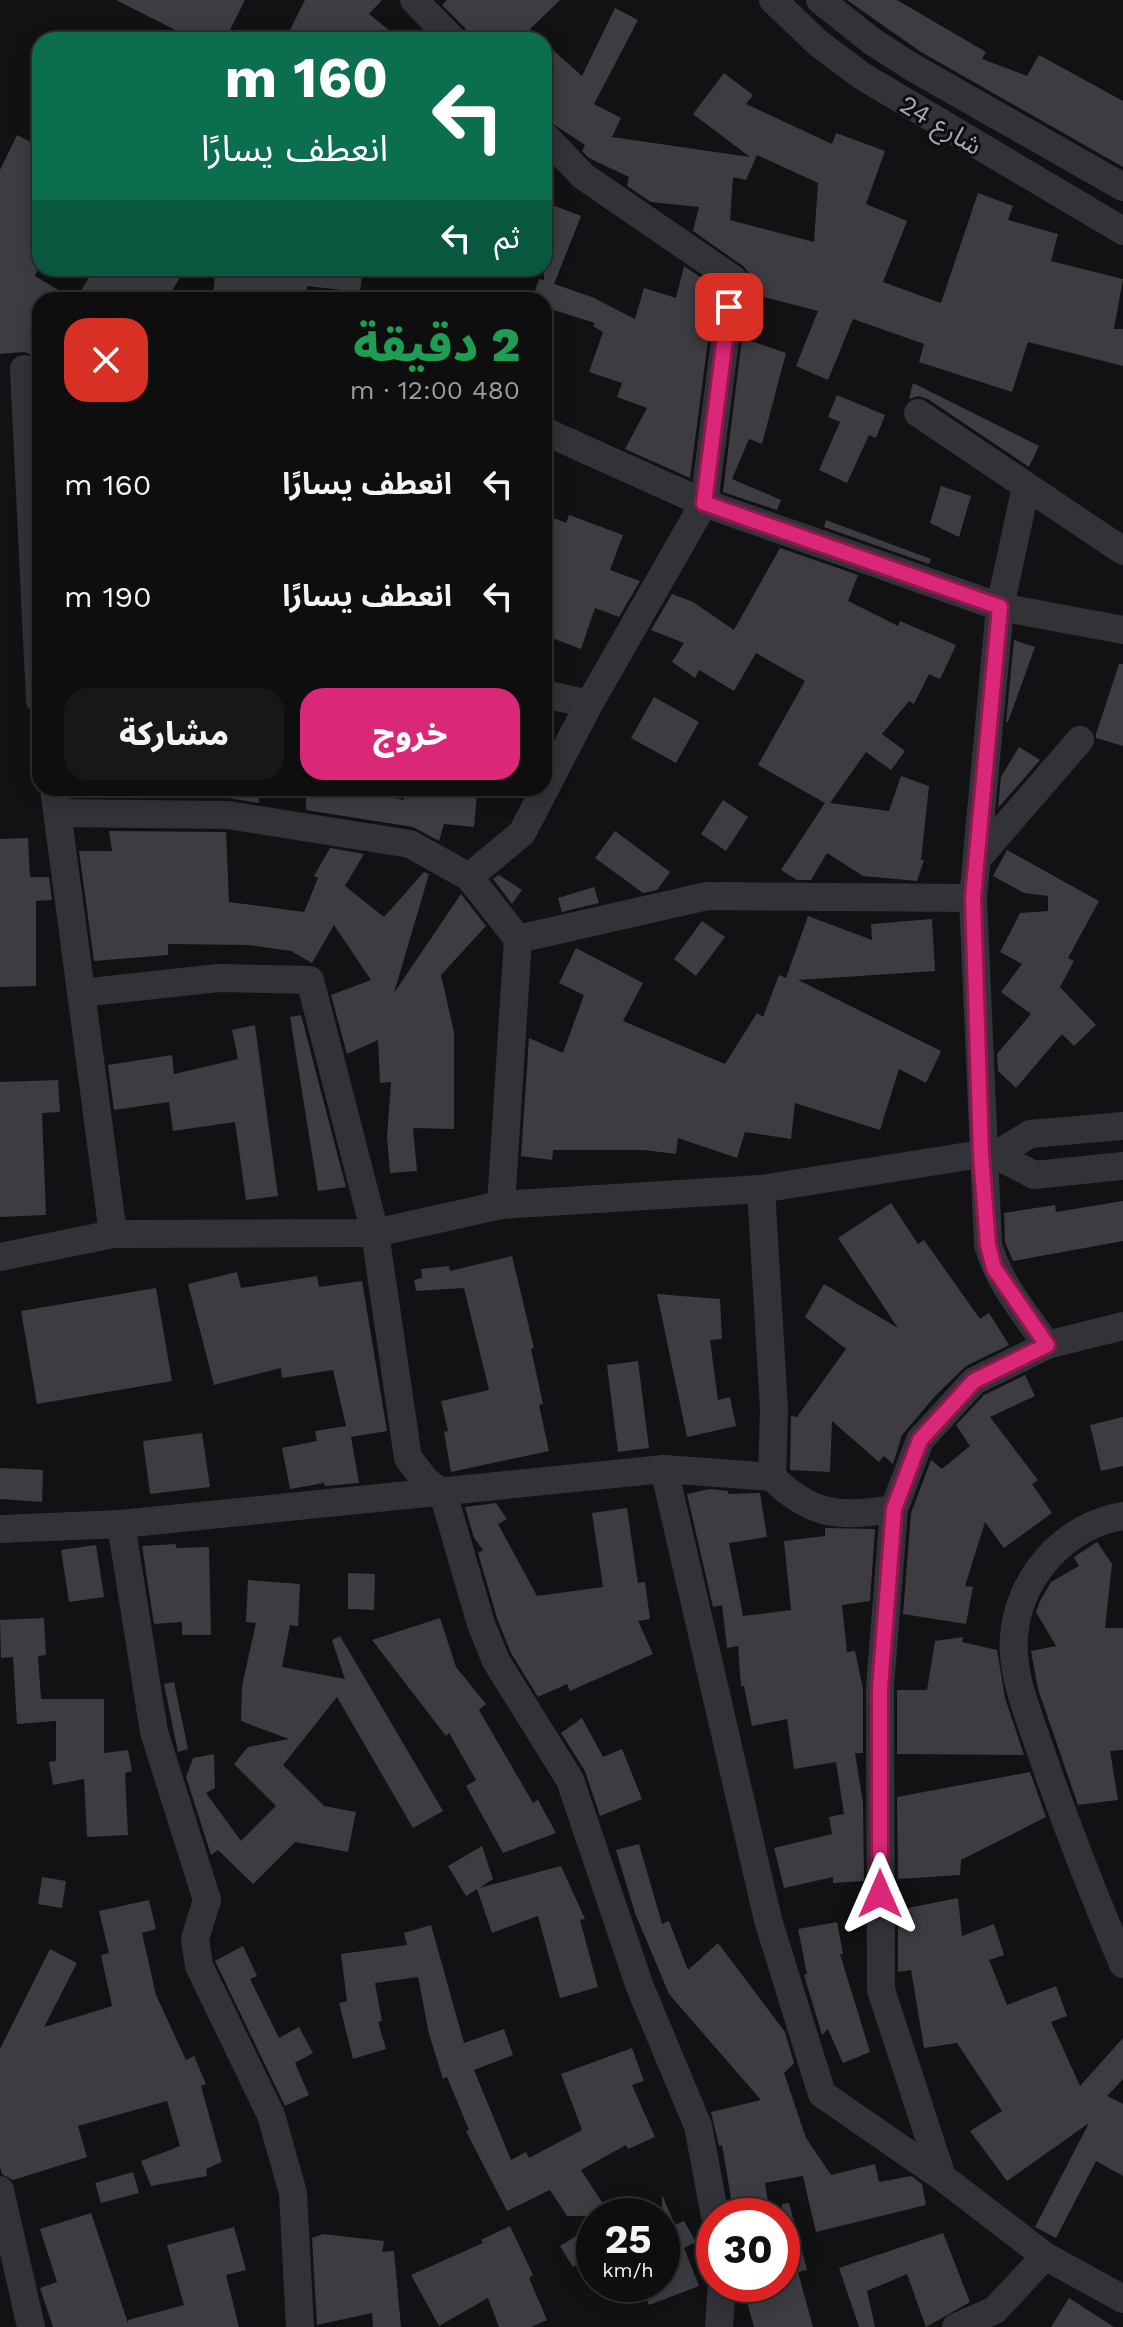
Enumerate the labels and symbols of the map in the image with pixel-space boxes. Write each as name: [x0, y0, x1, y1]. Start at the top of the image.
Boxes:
street label: شارع 24: [893, 89, 987, 164]
pin: [695, 273, 763, 341]
position arrow: [838, 1852, 922, 1936]
speed limit sign: 30: [696, 2198, 800, 2302]

